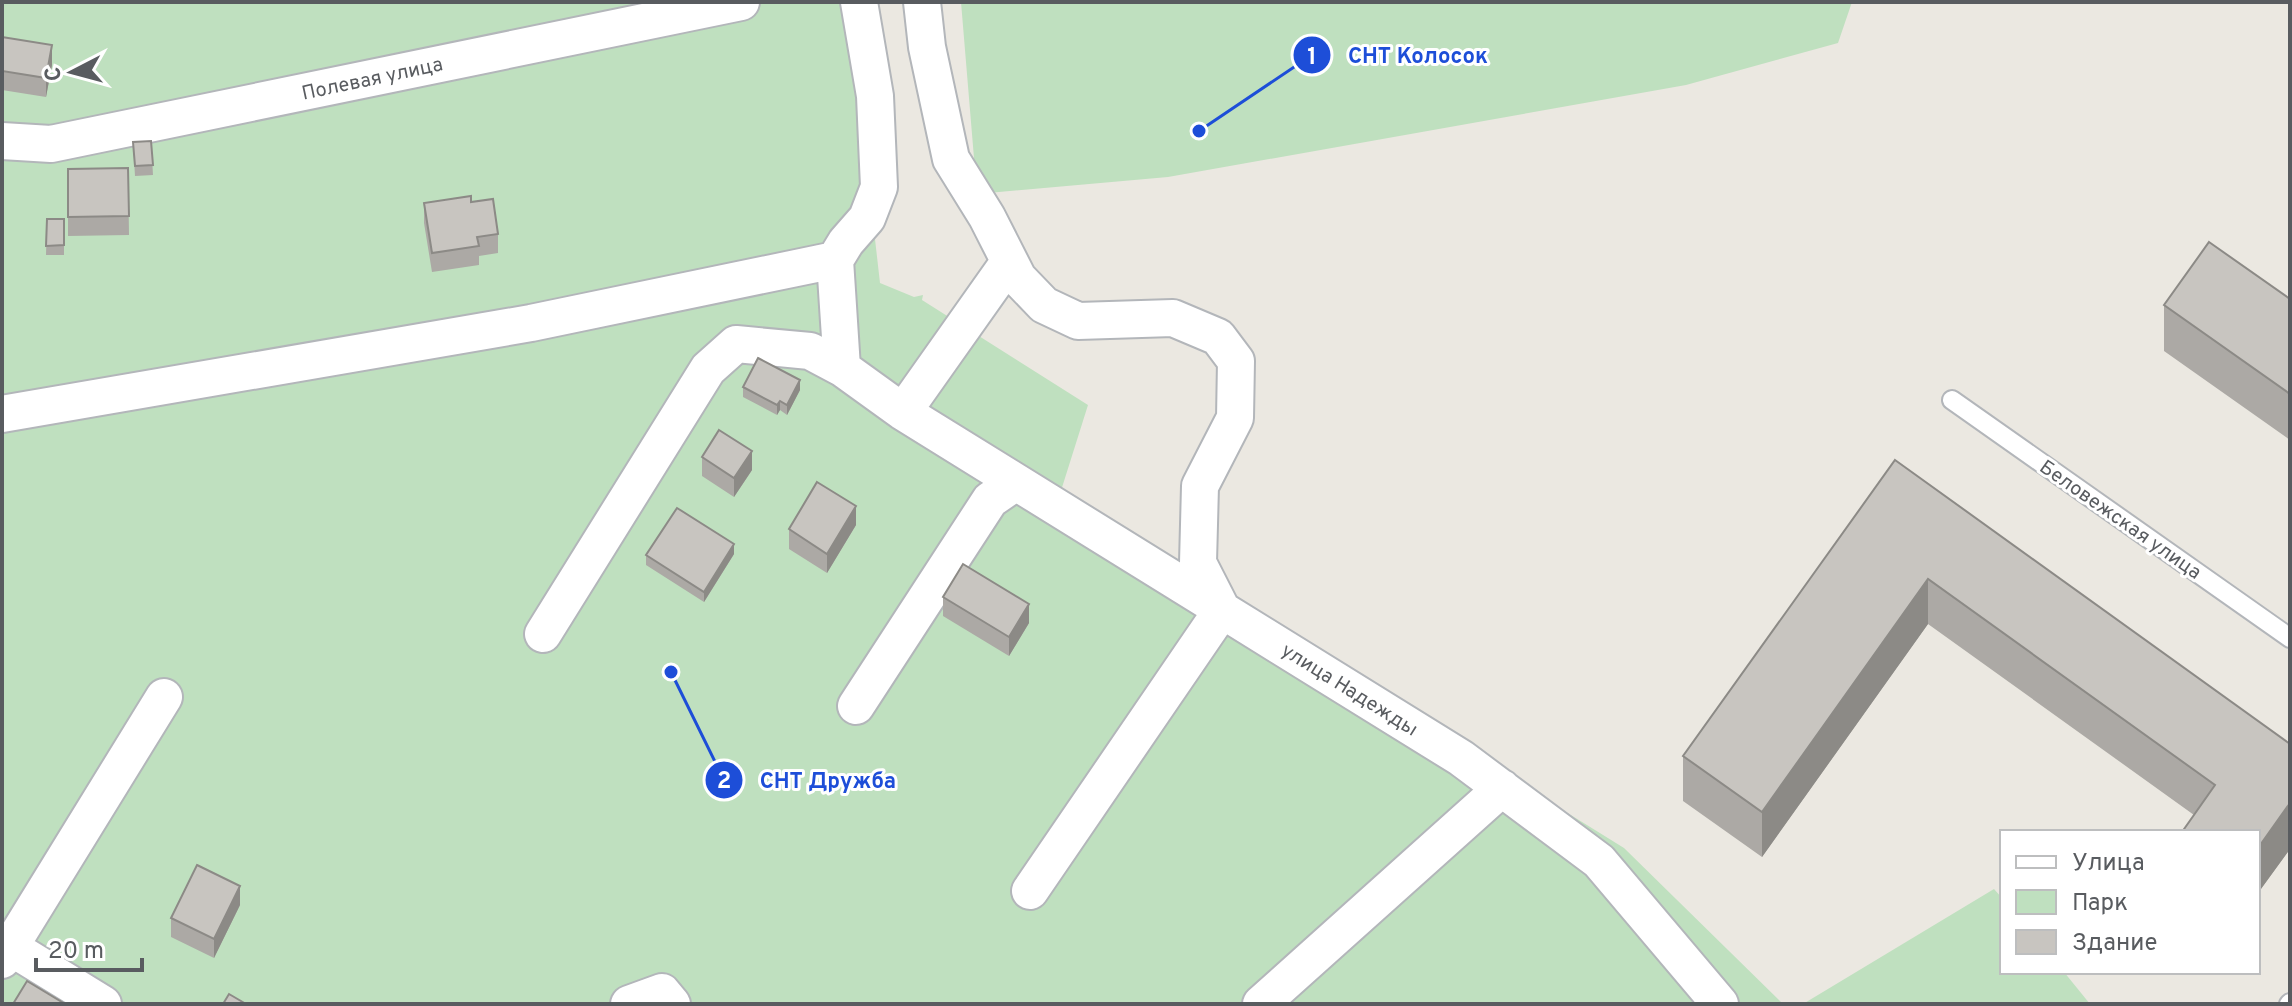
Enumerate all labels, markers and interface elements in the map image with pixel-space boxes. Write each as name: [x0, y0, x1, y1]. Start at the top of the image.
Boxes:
north arrow: [32, 32, 112, 112]
callout: СНТ Колосок: [1292, 32, 1503, 78]
text: 1: [1307, 43, 1317, 73]
text: СНТ Колосок: [1348, 44, 1488, 71]
street label: Полевая улица: [299, 52, 445, 108]
text: С: [40, 65, 69, 82]
street label: Беловежская улица: [2034, 455, 2206, 586]
street label: улица Надежды: [1276, 638, 1422, 743]
callout: СНТ Дружба: [704, 757, 912, 803]
text: 2: [717, 767, 731, 797]
text: СНТ Дружба: [760, 769, 896, 796]
legend: [2000, 830, 2260, 974]
text: Улица: [2072, 849, 2145, 879]
text: Парк: [2072, 889, 2128, 919]
scale bar: [36, 922, 142, 972]
text: Здание: [2072, 929, 2158, 959]
text: 20 m: [48, 937, 104, 967]

